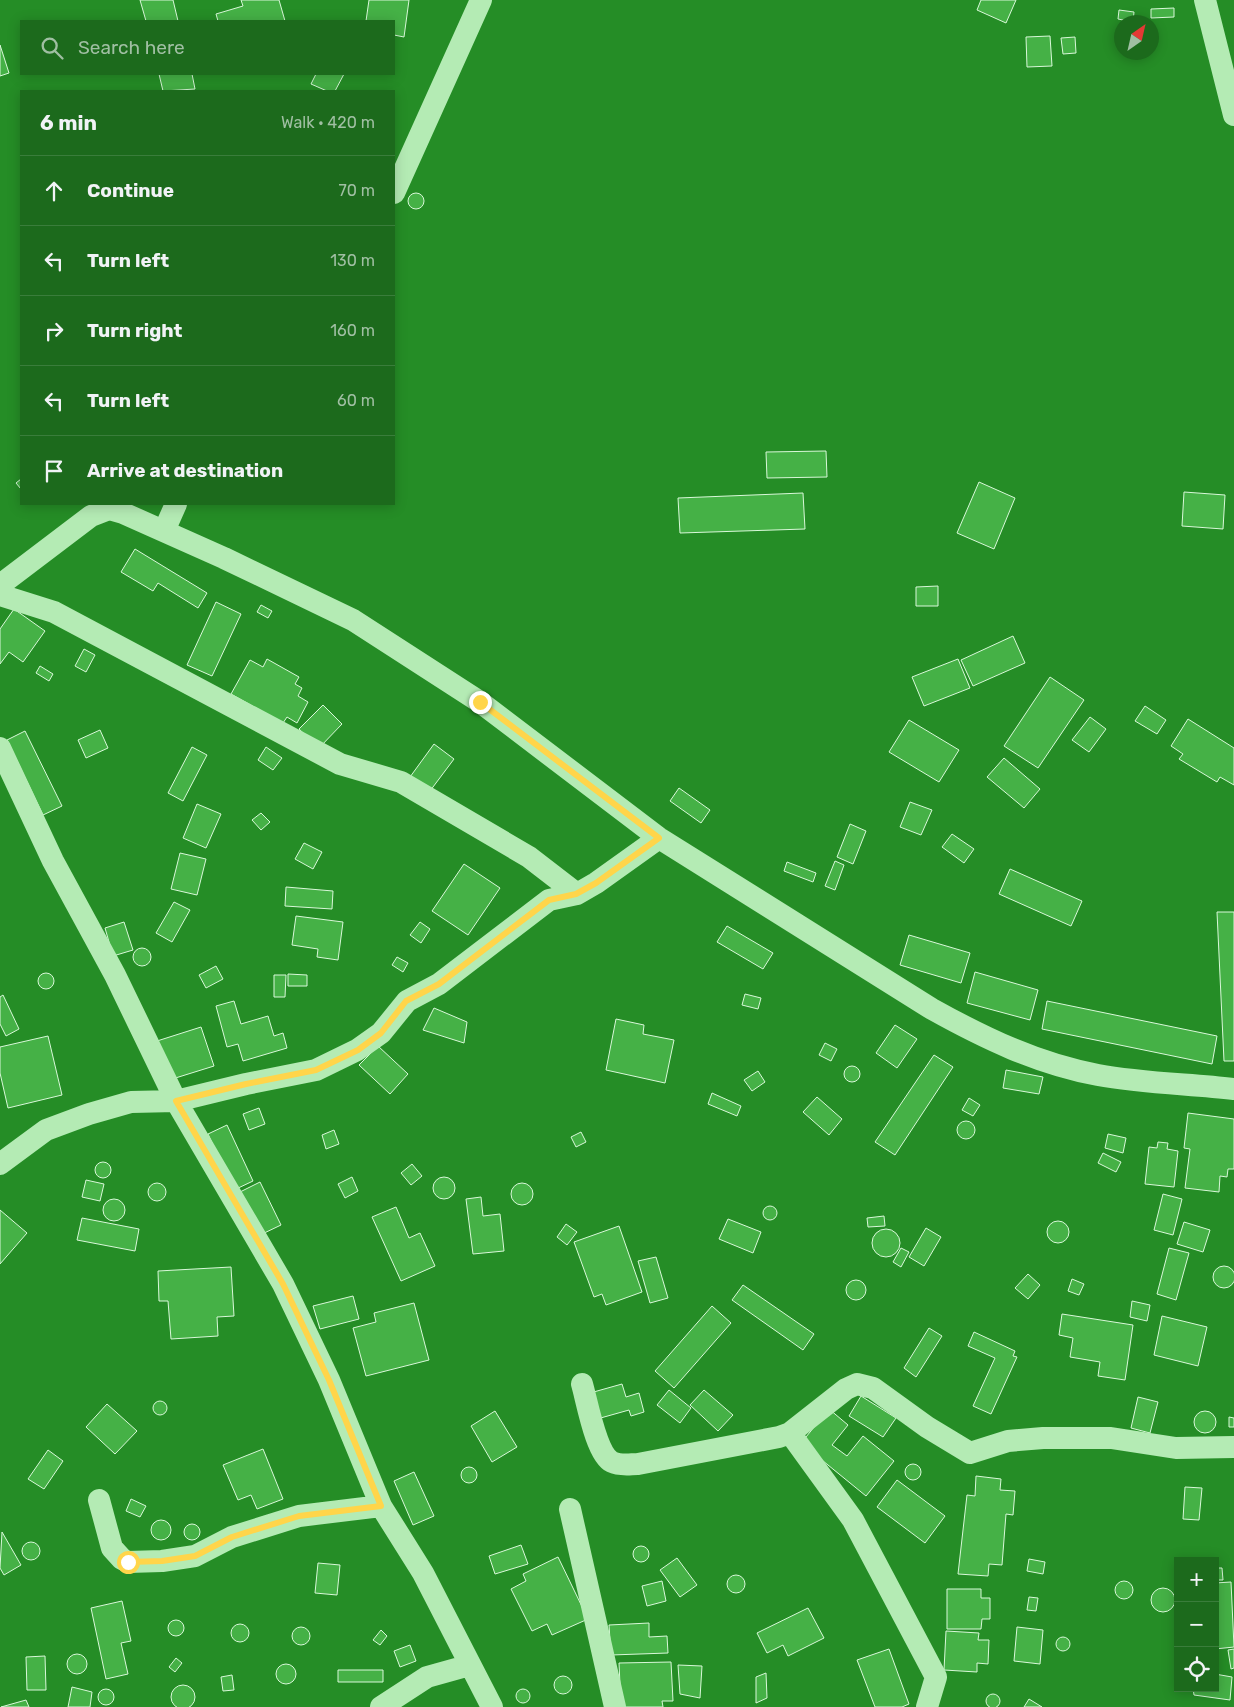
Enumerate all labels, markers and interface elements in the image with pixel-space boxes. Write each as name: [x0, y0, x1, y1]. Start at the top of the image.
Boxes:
north arrow: [1114, 15, 1159, 60]
search box: [20, 20, 395, 75]
icon: search: [38, 34, 66, 62]
text: Search here: [78, 36, 185, 59]
text: 6 min: [40, 110, 97, 135]
text: Walk · 420 m: [281, 113, 375, 132]
icon: ahead: [40, 177, 68, 205]
text: Continue: [87, 179, 174, 202]
text: 70 m: [338, 181, 375, 200]
icon: left: [40, 247, 68, 275]
text: Turn left: [87, 249, 169, 272]
text: 130 m: [330, 251, 375, 270]
icon: right: [40, 317, 68, 345]
text: Turn right: [87, 319, 182, 342]
text: 160 m: [330, 321, 375, 340]
icon: left: [40, 387, 68, 415]
text: Turn left: [87, 389, 169, 412]
text: 60 m: [337, 391, 375, 410]
icon: arrive: [40, 457, 68, 485]
text: Arrive at destination: [87, 459, 283, 482]
route end: [469, 691, 492, 714]
route start: [117, 1551, 140, 1574]
map controls: [1174, 1557, 1219, 1692]
button: +: [1174, 1557, 1219, 1602]
button: −: [1174, 1602, 1219, 1647]
button: locate: [1174, 1647, 1219, 1692]

